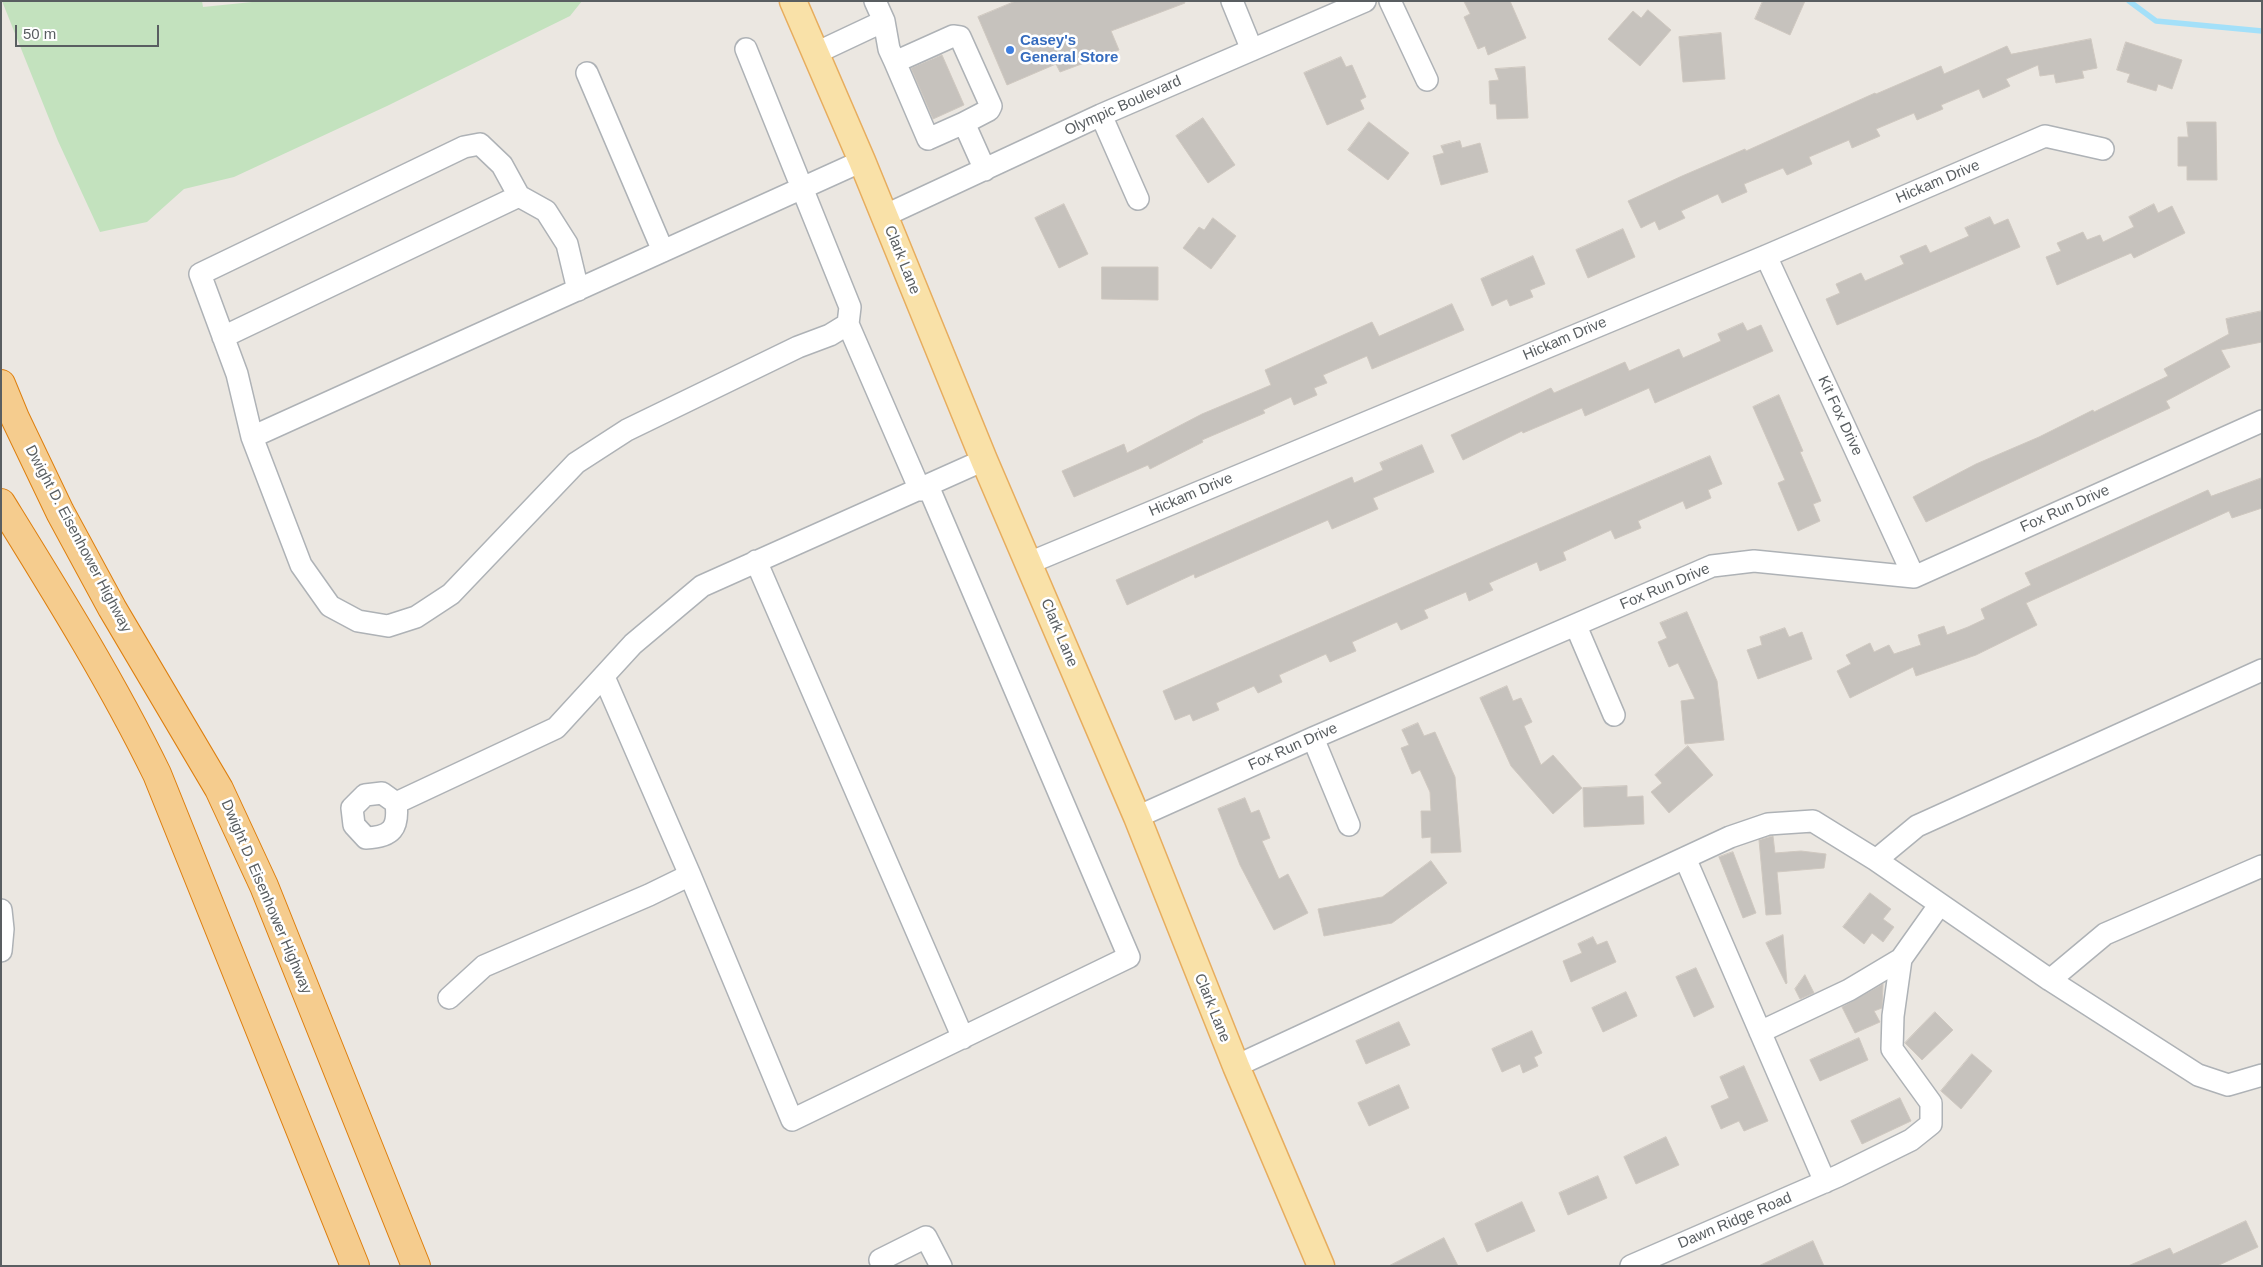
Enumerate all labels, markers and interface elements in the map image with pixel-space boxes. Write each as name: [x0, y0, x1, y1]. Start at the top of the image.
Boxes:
scale bar: [18, 15, 161, 47]
text: 50 m: [23, 25, 56, 42]
place label: Casey's General Store: [1020, 32, 1118, 67]
marker: Casey's General Store: [1004, 44, 1016, 56]
street label: Olympic Boulevard: [1062, 72, 1184, 140]
street label: Hickam Drive: [1893, 156, 1983, 208]
street label: Clark Lane: [880, 223, 924, 297]
street label: Hickam Drive: [1520, 313, 1610, 365]
street label: Kit Fox Drive: [1814, 373, 1866, 459]
street label: Dwight D. Eisenhower Highway: [21, 442, 135, 636]
street label: Hickam Drive: [1146, 469, 1236, 521]
street label: Fox Run Drive: [2018, 481, 2112, 537]
street label: Fox Run Drive: [1617, 560, 1713, 614]
street label: Clark Lane: [1037, 596, 1081, 670]
street label: Fox Run Drive: [1246, 719, 1340, 775]
street label: Dwight D. Eisenhower Highway: [217, 797, 315, 997]
street label: Clark Lane: [1190, 971, 1234, 1045]
street label: Dawn Ridge Road: [1675, 1189, 1795, 1253]

